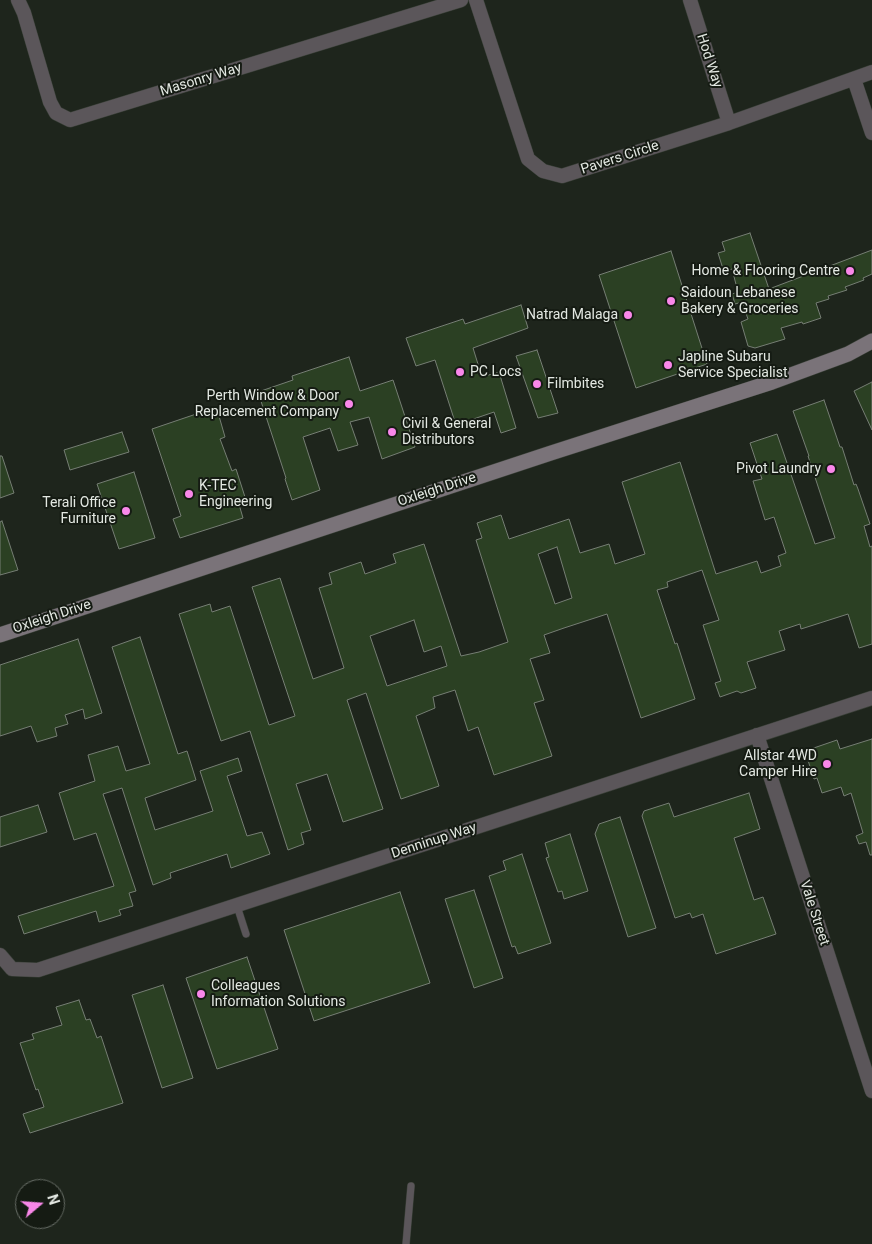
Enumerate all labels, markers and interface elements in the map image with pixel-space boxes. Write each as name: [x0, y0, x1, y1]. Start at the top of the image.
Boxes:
street label: Hod Way: [692, 32, 726, 90]
street label: Masonry Way: [158, 60, 244, 100]
street label: Pavers Circle: [579, 137, 661, 179]
place label: Home & Flooring Centre: [691, 263, 840, 279]
marker: Home & Flooring Centre: [844, 265, 856, 277]
place label: Saidoun Lebanese Bakery & Groceries: [681, 285, 799, 318]
marker: Saidoun Lebanese Bakery & Groceries: [665, 295, 677, 307]
place label: Natrad Malaga: [526, 307, 618, 323]
marker: Natrad Malaga: [622, 309, 634, 321]
place label: Japline Subaru Service Specialist: [678, 349, 788, 382]
marker: Japline Subaru Service Specialist: [662, 359, 674, 371]
place label: PC Locs: [470, 364, 521, 380]
marker: PC Locs: [454, 366, 466, 378]
place label: Filmbites: [547, 376, 604, 392]
marker: Filmbites: [531, 378, 543, 390]
place label: Perth Window & Door Replacement Company: [195, 388, 339, 421]
marker: Perth Window & Door Replacement Company: [343, 398, 355, 410]
place label: Civil & General Distributors: [402, 416, 491, 448]
marker: Civil & General Distributors: [386, 426, 398, 438]
place label: Pivot Laundry: [736, 461, 821, 477]
marker: Pivot Laundry: [825, 463, 837, 475]
street label: Oxleigh Drive: [396, 469, 478, 511]
place label: K-TEC Engineering: [199, 478, 272, 511]
marker: K-TEC Engineering: [183, 488, 195, 500]
place label: Terali Office Furniture: [42, 495, 116, 528]
marker: Terali Office Furniture: [120, 505, 132, 517]
street label: Oxleigh Drive: [11, 596, 93, 638]
place label: Allstar 4WD Camper Hire: [739, 748, 817, 780]
marker: Allstar 4WD Camper Hire: [821, 758, 833, 770]
street label: Denninup Way: [389, 819, 479, 863]
street label: Vale Street: [796, 878, 832, 948]
place label: Colleagues Information Solutions: [211, 978, 346, 1010]
marker: Colleagues Information Solutions: [195, 988, 207, 1000]
north arrow: [15, 1179, 65, 1229]
text: N: [44, 1192, 62, 1207]

